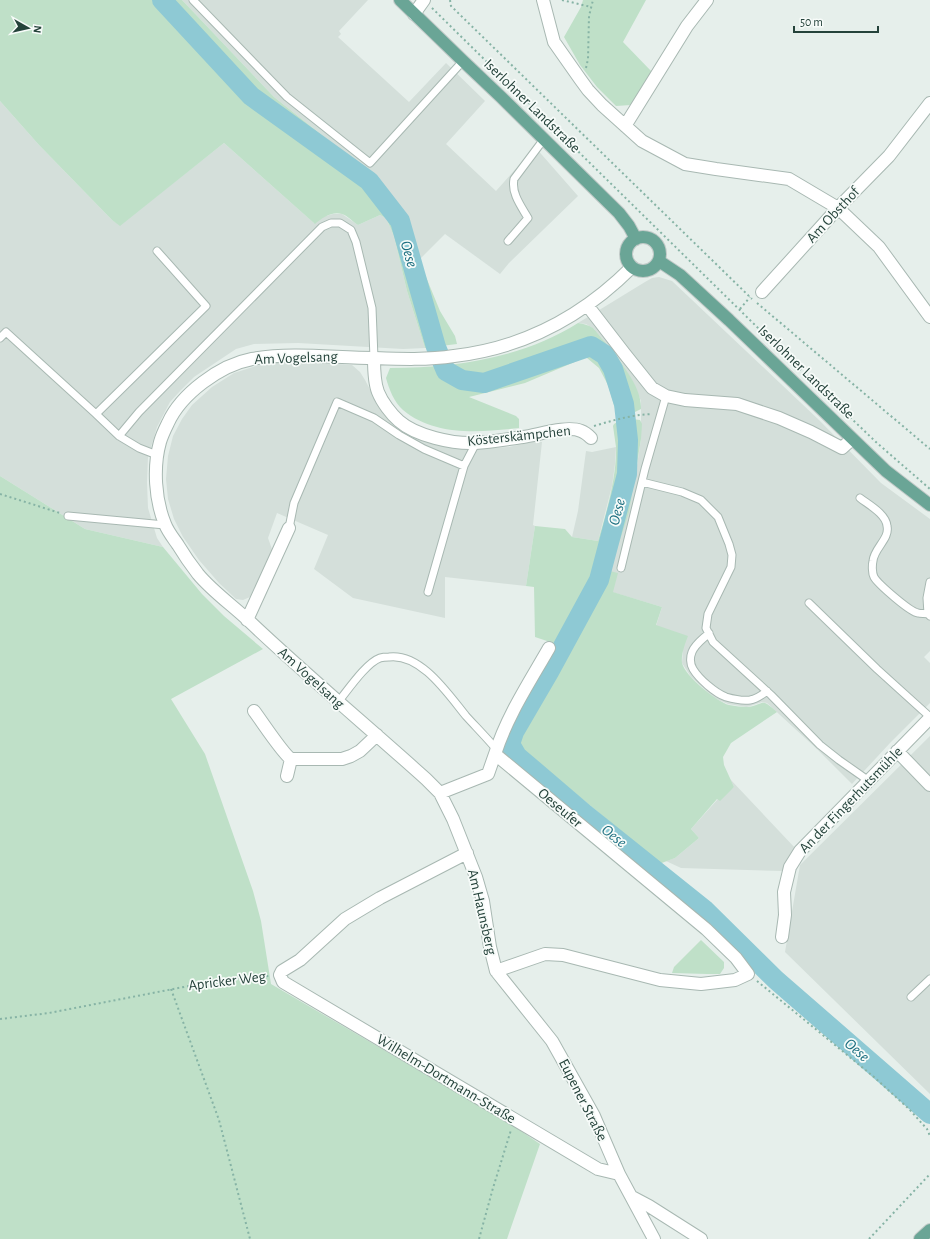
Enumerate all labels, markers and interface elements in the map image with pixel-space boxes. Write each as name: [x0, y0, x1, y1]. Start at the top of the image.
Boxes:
north arrow: [8, 8, 48, 48]
scale bar: [794, 8, 878, 34]
text: 50 m: [800, 16, 823, 28]
text: N: [31, 25, 43, 34]
street label: Iserlohner Landstraße: [481, 56, 583, 156]
street label: Am Obsthof: [804, 183, 863, 246]
water label: Oese: [398, 239, 420, 269]
street label: Iserlohner Landstraße: [755, 322, 857, 422]
street label: Am Vogelsang: [254, 349, 339, 367]
street label: Kösterskämpchen: [467, 423, 571, 449]
water label: Oese: [606, 497, 628, 527]
street label: Am Vogelsang: [275, 645, 348, 712]
street label: An der Fingerhutsmühle: [796, 744, 906, 856]
street label: Oeseufer: [535, 785, 585, 831]
water label: Oese: [598, 821, 630, 851]
street label: Am Haunsberg: [465, 868, 499, 957]
street label: Apricker Weg: [188, 969, 267, 993]
street label: Wilhelm-Dortmann-Straße: [374, 1032, 518, 1126]
water label: Oese: [842, 1035, 872, 1065]
street label: Eupener Straße: [556, 1057, 610, 1143]

